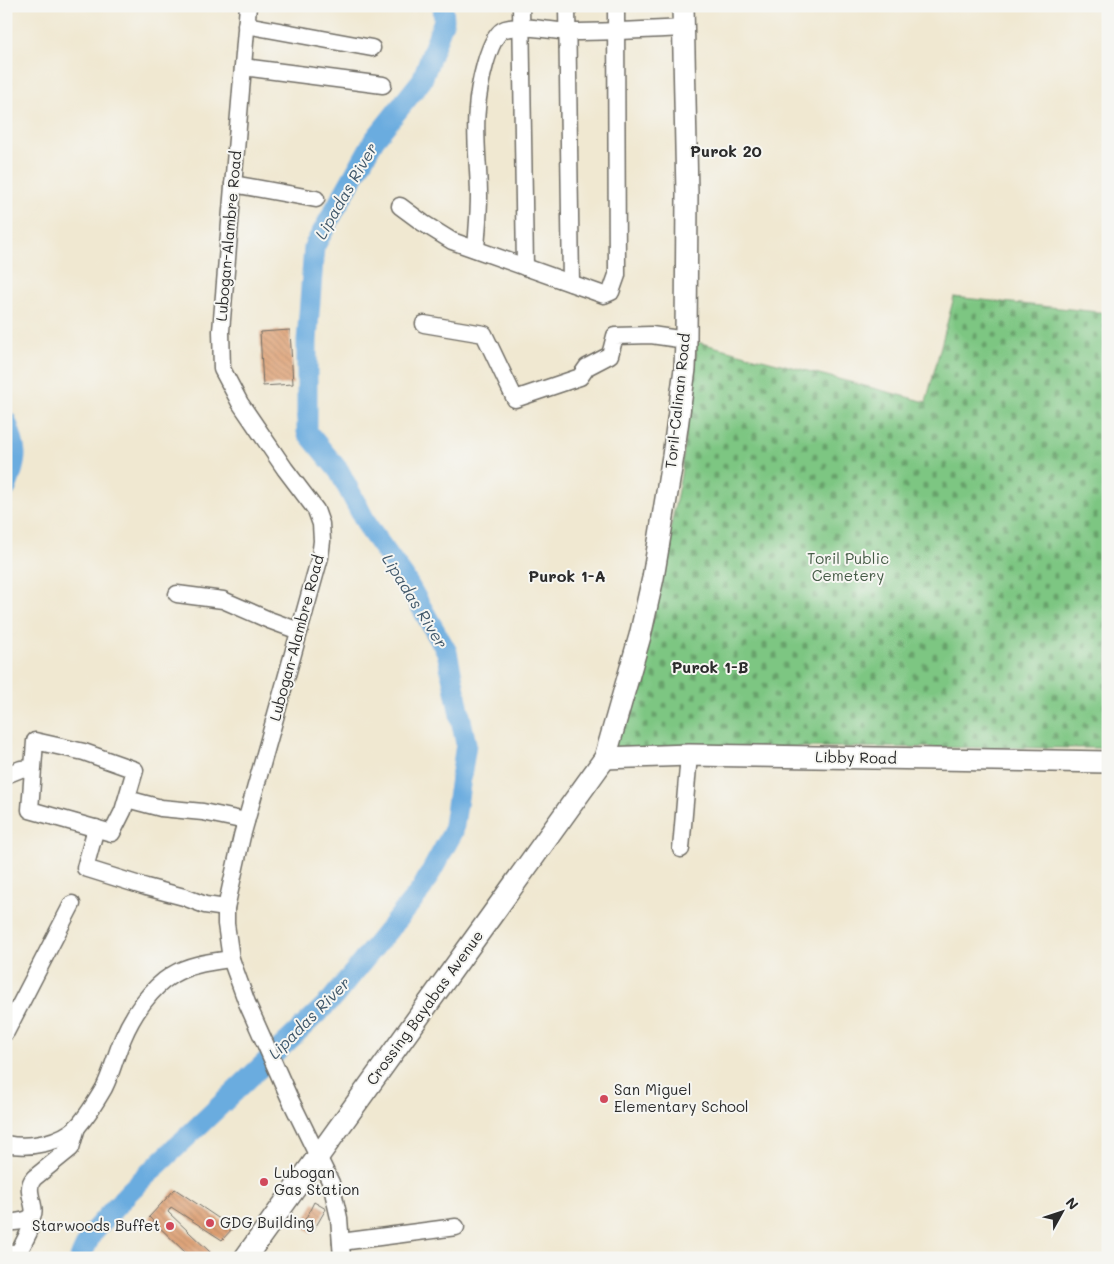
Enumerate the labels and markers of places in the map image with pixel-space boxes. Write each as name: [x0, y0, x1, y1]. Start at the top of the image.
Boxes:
place label: San Miguel Elementary School: [614, 1079, 749, 1116]
marker: San Miguel Elementary School: [598, 1093, 610, 1105]
place label: Lubogan Gas Station: [274, 1162, 359, 1199]
marker: Lubogan Gas Station: [258, 1176, 270, 1188]
place label: GDG Building: [220, 1212, 315, 1232]
place label: Starwoods Buffet: [32, 1215, 160, 1235]
marker: GDG Building: [204, 1217, 216, 1229]
marker: Starwoods Buffet: [164, 1220, 176, 1232]

